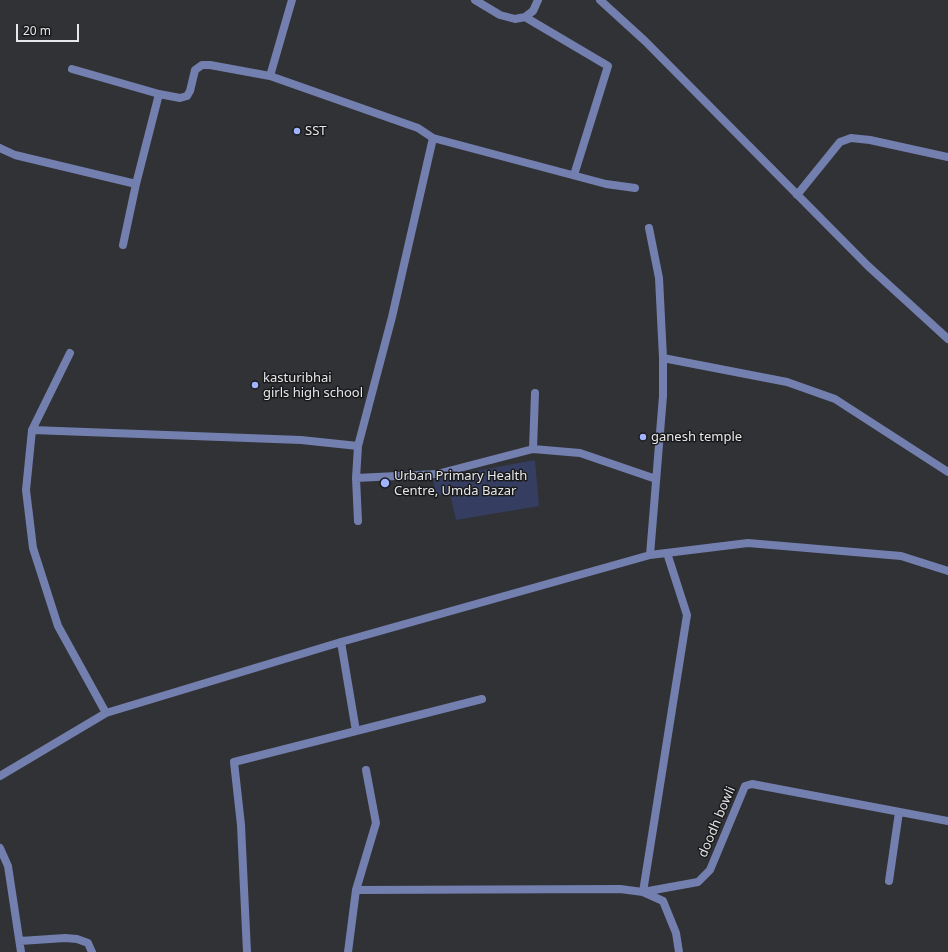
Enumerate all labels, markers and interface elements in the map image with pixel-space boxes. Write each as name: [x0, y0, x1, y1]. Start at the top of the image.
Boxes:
scale bar: [18, 16, 81, 42]
text: 20 m: [23, 22, 51, 39]
place label: SST: [305, 123, 327, 139]
marker: SST: [292, 126, 302, 136]
place label: kasturibhai girls high school: [263, 370, 363, 401]
marker: kasturibhai girls high school: [250, 380, 260, 390]
place label: ganesh temple: [651, 429, 742, 445]
marker: ganesh temple: [638, 432, 648, 442]
place label: Urban Primary Health Centre, Umda Bazar: [394, 468, 527, 499]
marker: Urban Primary Health Centre, Umda Bazar: [379, 477, 391, 489]
street label: doodh bowli: [695, 784, 739, 860]

